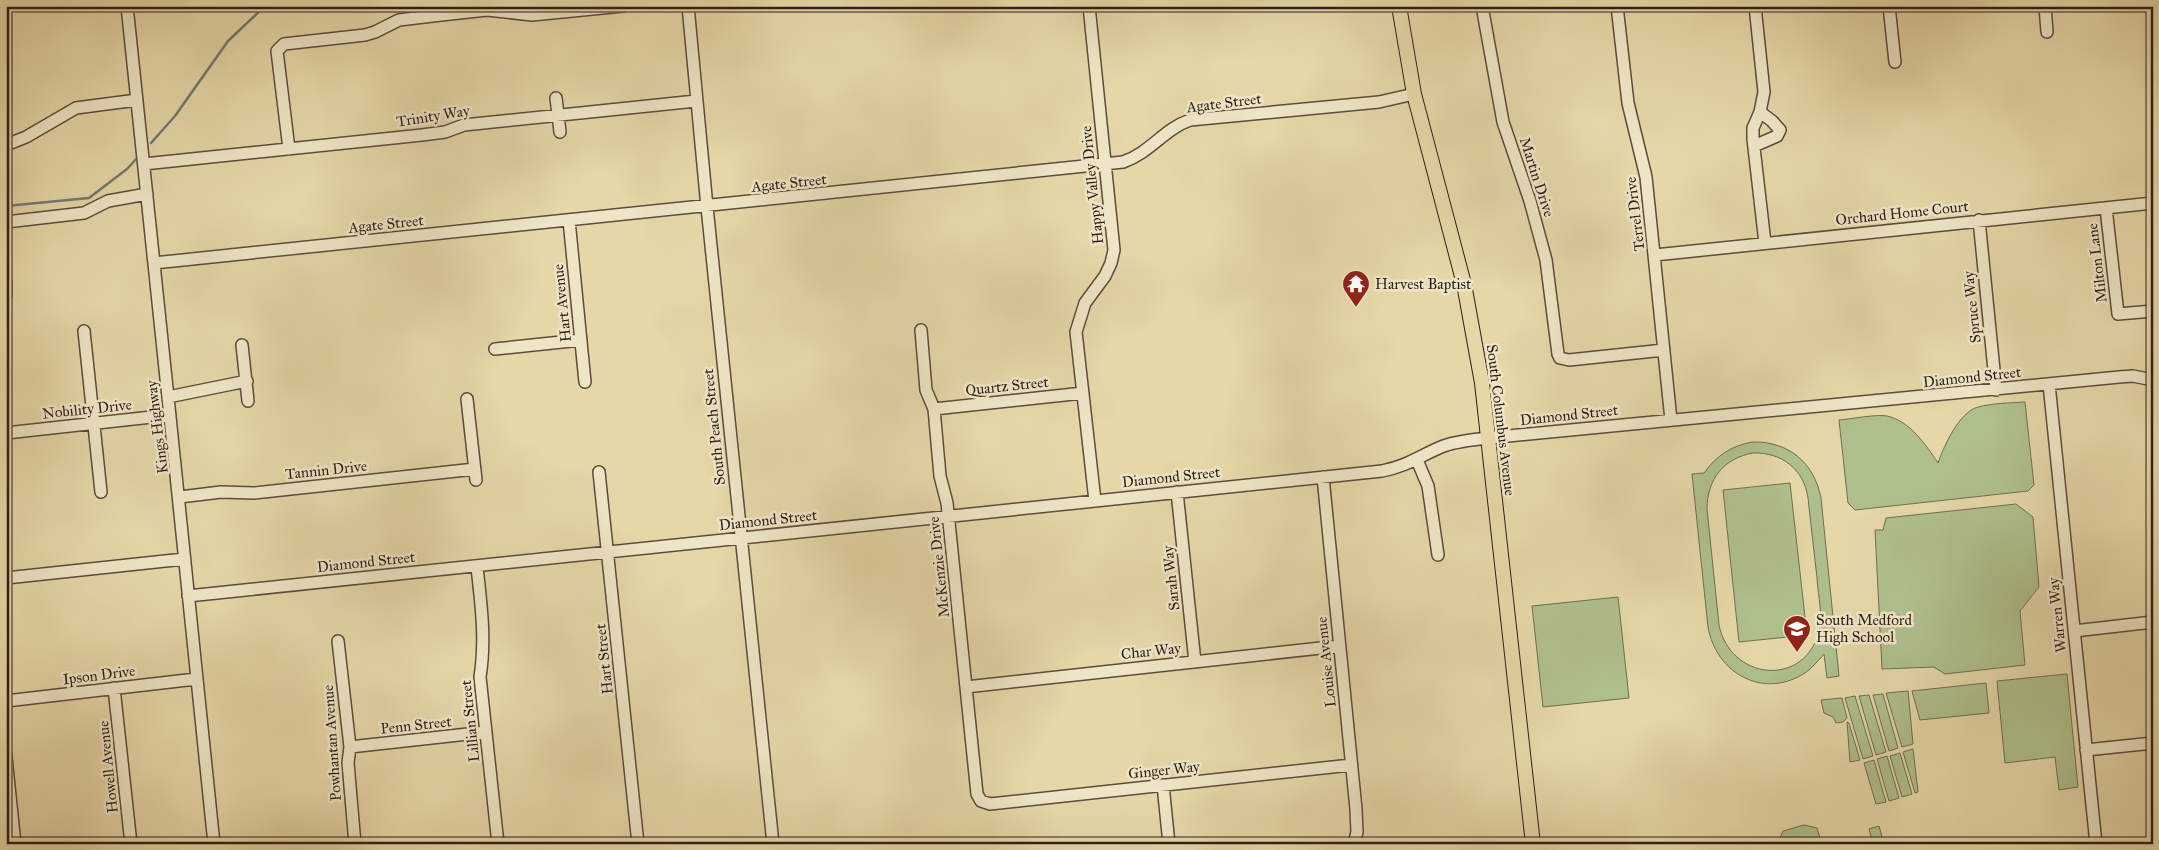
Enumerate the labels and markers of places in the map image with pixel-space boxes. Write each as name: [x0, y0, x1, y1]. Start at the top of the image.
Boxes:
temple icon: Harvest Baptist: [1341, 269, 1371, 308]
place label: Harvest Baptist: [1375, 275, 1472, 293]
place label: South Medford High School: [1816, 611, 1912, 646]
school or university icon: South Medford High School: [1782, 614, 1812, 653]

